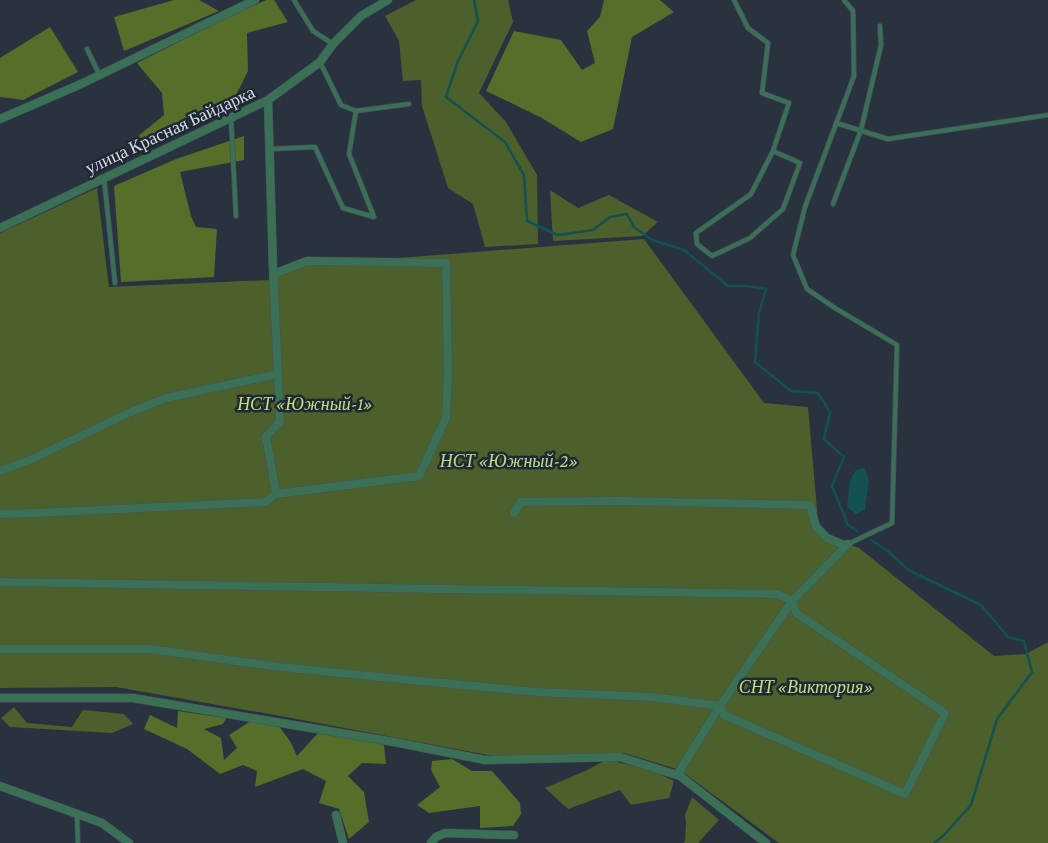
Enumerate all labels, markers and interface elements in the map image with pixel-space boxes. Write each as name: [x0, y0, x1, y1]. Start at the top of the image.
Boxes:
street label: улица Красная Байдарка: [82, 82, 258, 178]
park label: НСТ «Южный-1»: [236, 394, 373, 414]
park label: НСТ «Южный-2»: [439, 451, 578, 471]
park label: СНТ «Виктория»: [739, 677, 873, 697]

